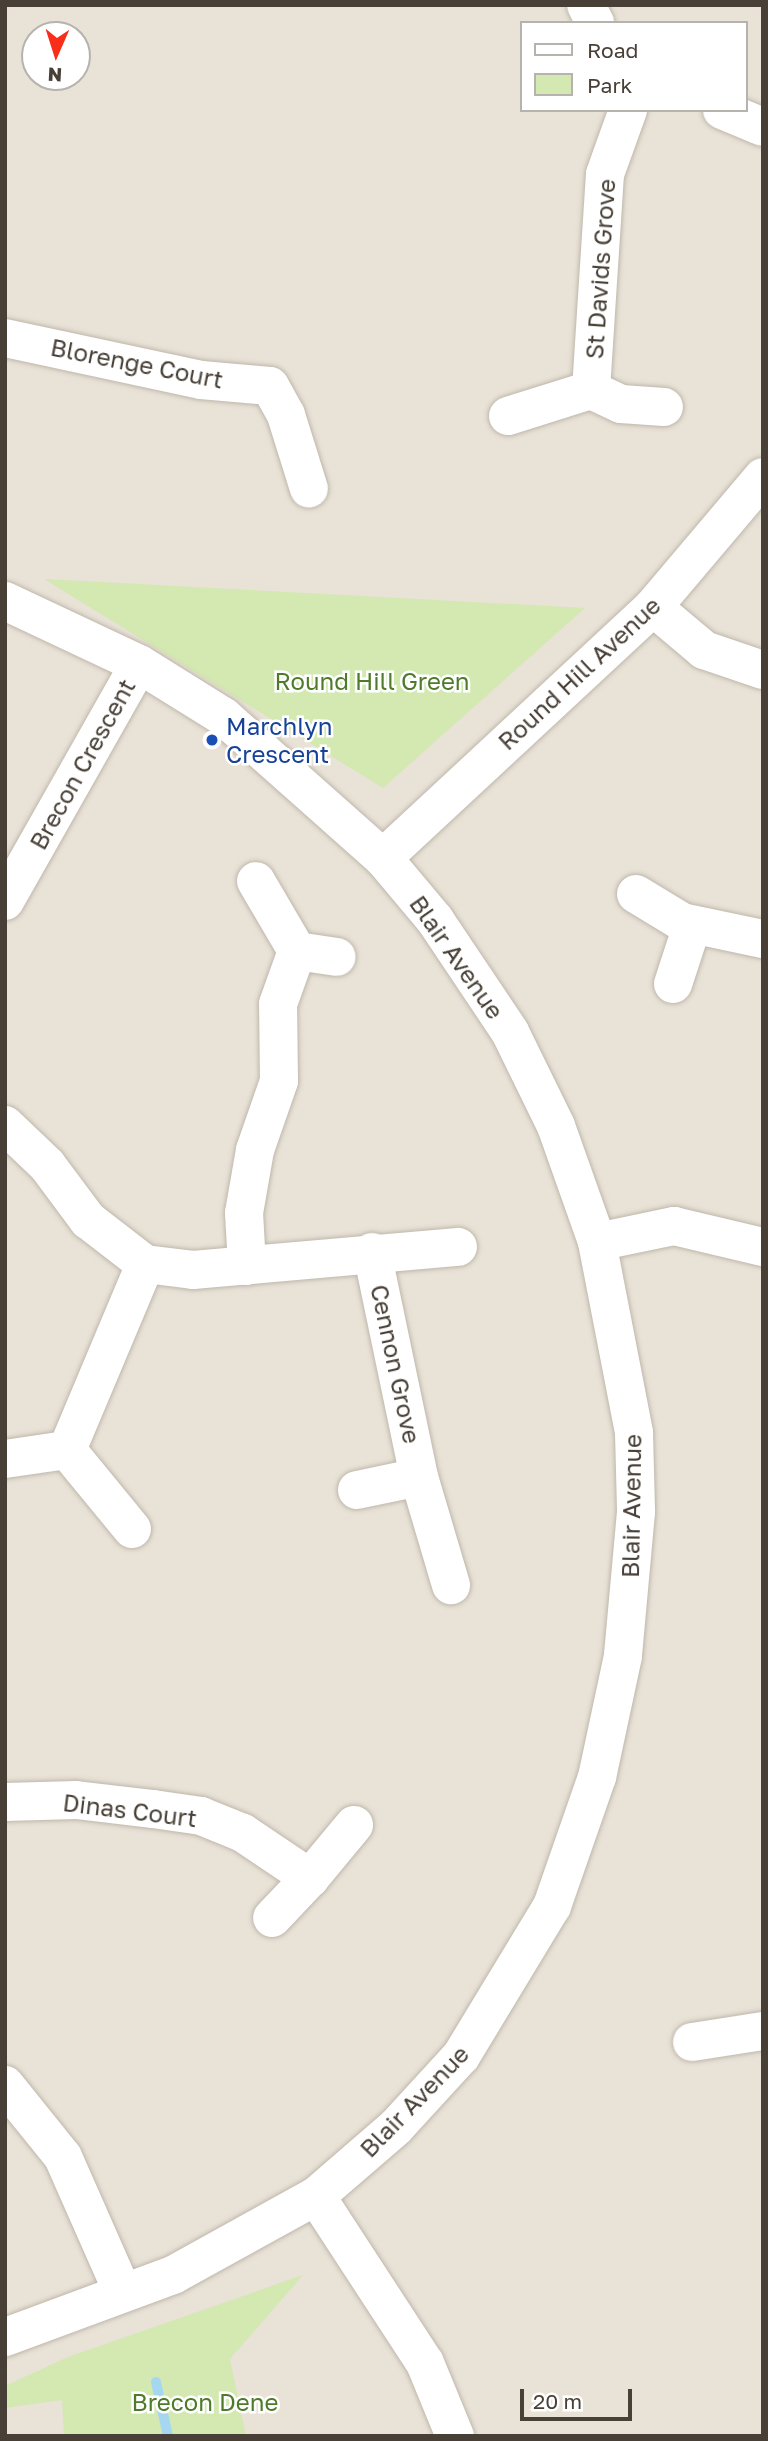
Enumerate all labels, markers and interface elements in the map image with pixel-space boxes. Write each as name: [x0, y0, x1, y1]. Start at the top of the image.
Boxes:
north arrow: [21, 21, 91, 91]
legend: [520, 21, 747, 112]
text: Road: [587, 37, 638, 63]
text: N: [47, 64, 63, 87]
text: Park: [587, 72, 632, 98]
street label: St Davids Grove: [579, 178, 621, 360]
street label: Blorenge Court: [48, 332, 226, 394]
street label: Round Hill Avenue: [492, 590, 666, 756]
park label: Round Hill Green: [274, 667, 470, 695]
street label: Brecon Crescent: [23, 674, 141, 854]
place label: Marchlyn Crescent: [226, 712, 333, 768]
marker: Marchlyn Crescent: [204, 732, 220, 748]
street label: Blair Avenue: [404, 890, 510, 1024]
street label: Cennon Grove: [365, 1282, 427, 1446]
street label: Blair Avenue: [615, 1434, 647, 1578]
street label: Dinas Court: [61, 1787, 199, 1833]
street label: Blair Avenue: [354, 2039, 474, 2163]
scale bar: [523, 2374, 635, 2418]
park label: Brecon Dene: [132, 2388, 278, 2416]
text: 20 m: [533, 2388, 582, 2414]

